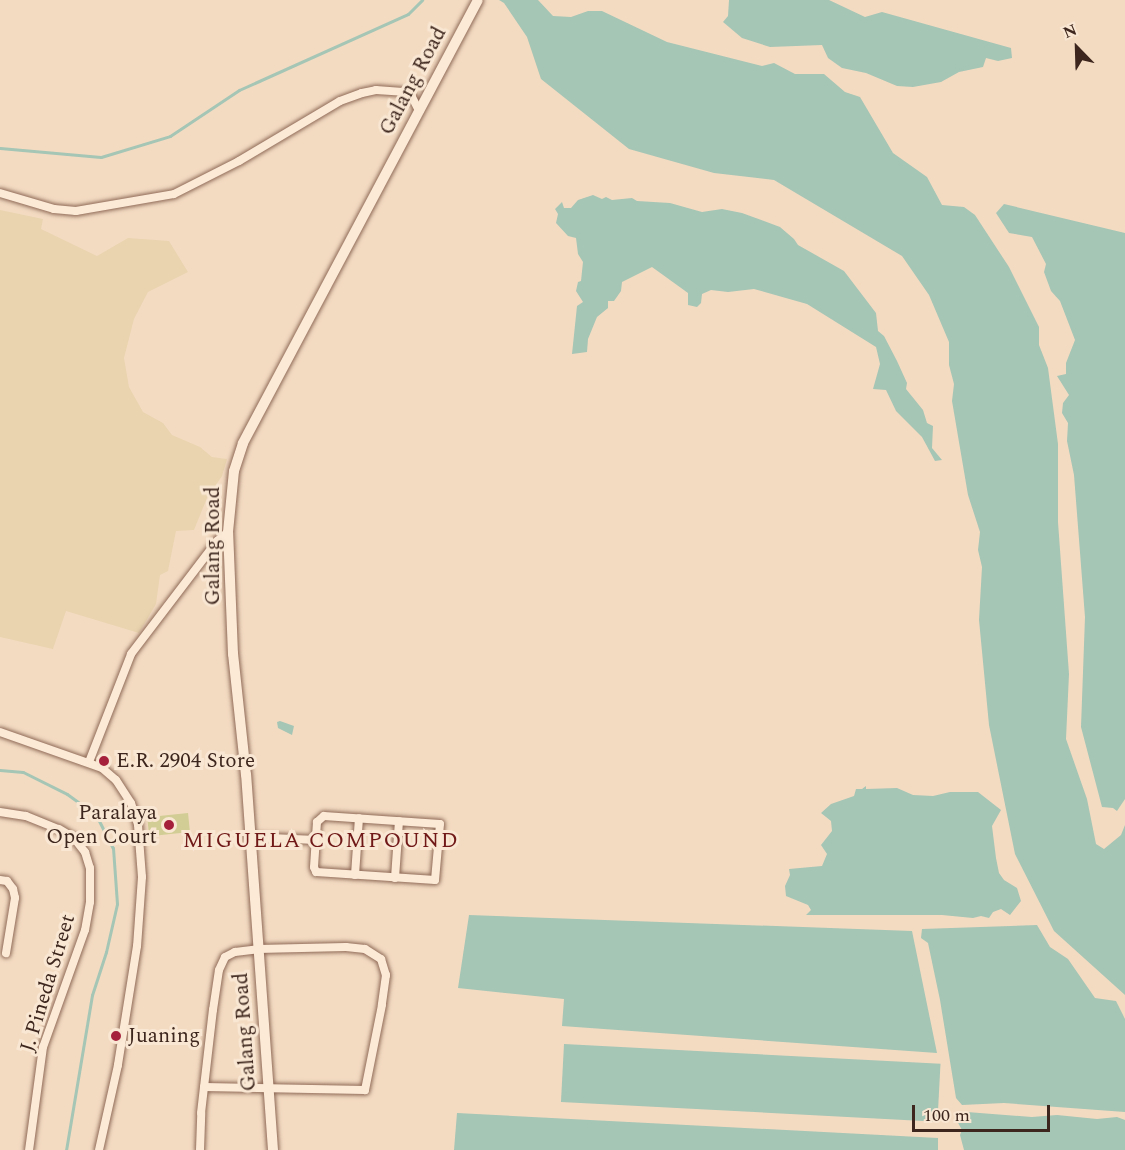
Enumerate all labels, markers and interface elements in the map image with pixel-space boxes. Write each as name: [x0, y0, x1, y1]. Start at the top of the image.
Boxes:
north arrow: [1047, 18, 1107, 78]
text: N: [1059, 18, 1081, 45]
street label: Galang Road: [374, 23, 452, 139]
street label: Galang Road: [200, 487, 226, 605]
place label: E.R. 2904 Store: [116, 748, 255, 774]
marker: E.R. 2904 Store: [97, 754, 111, 768]
place label: Paralaya Open Court: [46, 800, 157, 850]
marker: Paralaya Open Court: [162, 818, 176, 832]
district label: MIGUELA COMPOUND: [183, 828, 459, 854]
street label: J. Pineda Street: [15, 911, 81, 1055]
street label: Galang Road: [228, 972, 262, 1092]
place label: Juaning: [128, 1023, 200, 1049]
marker: Juaning: [109, 1029, 123, 1043]
scale bar: [915, 1093, 1053, 1131]
text: 100 m: [923, 1102, 970, 1129]

